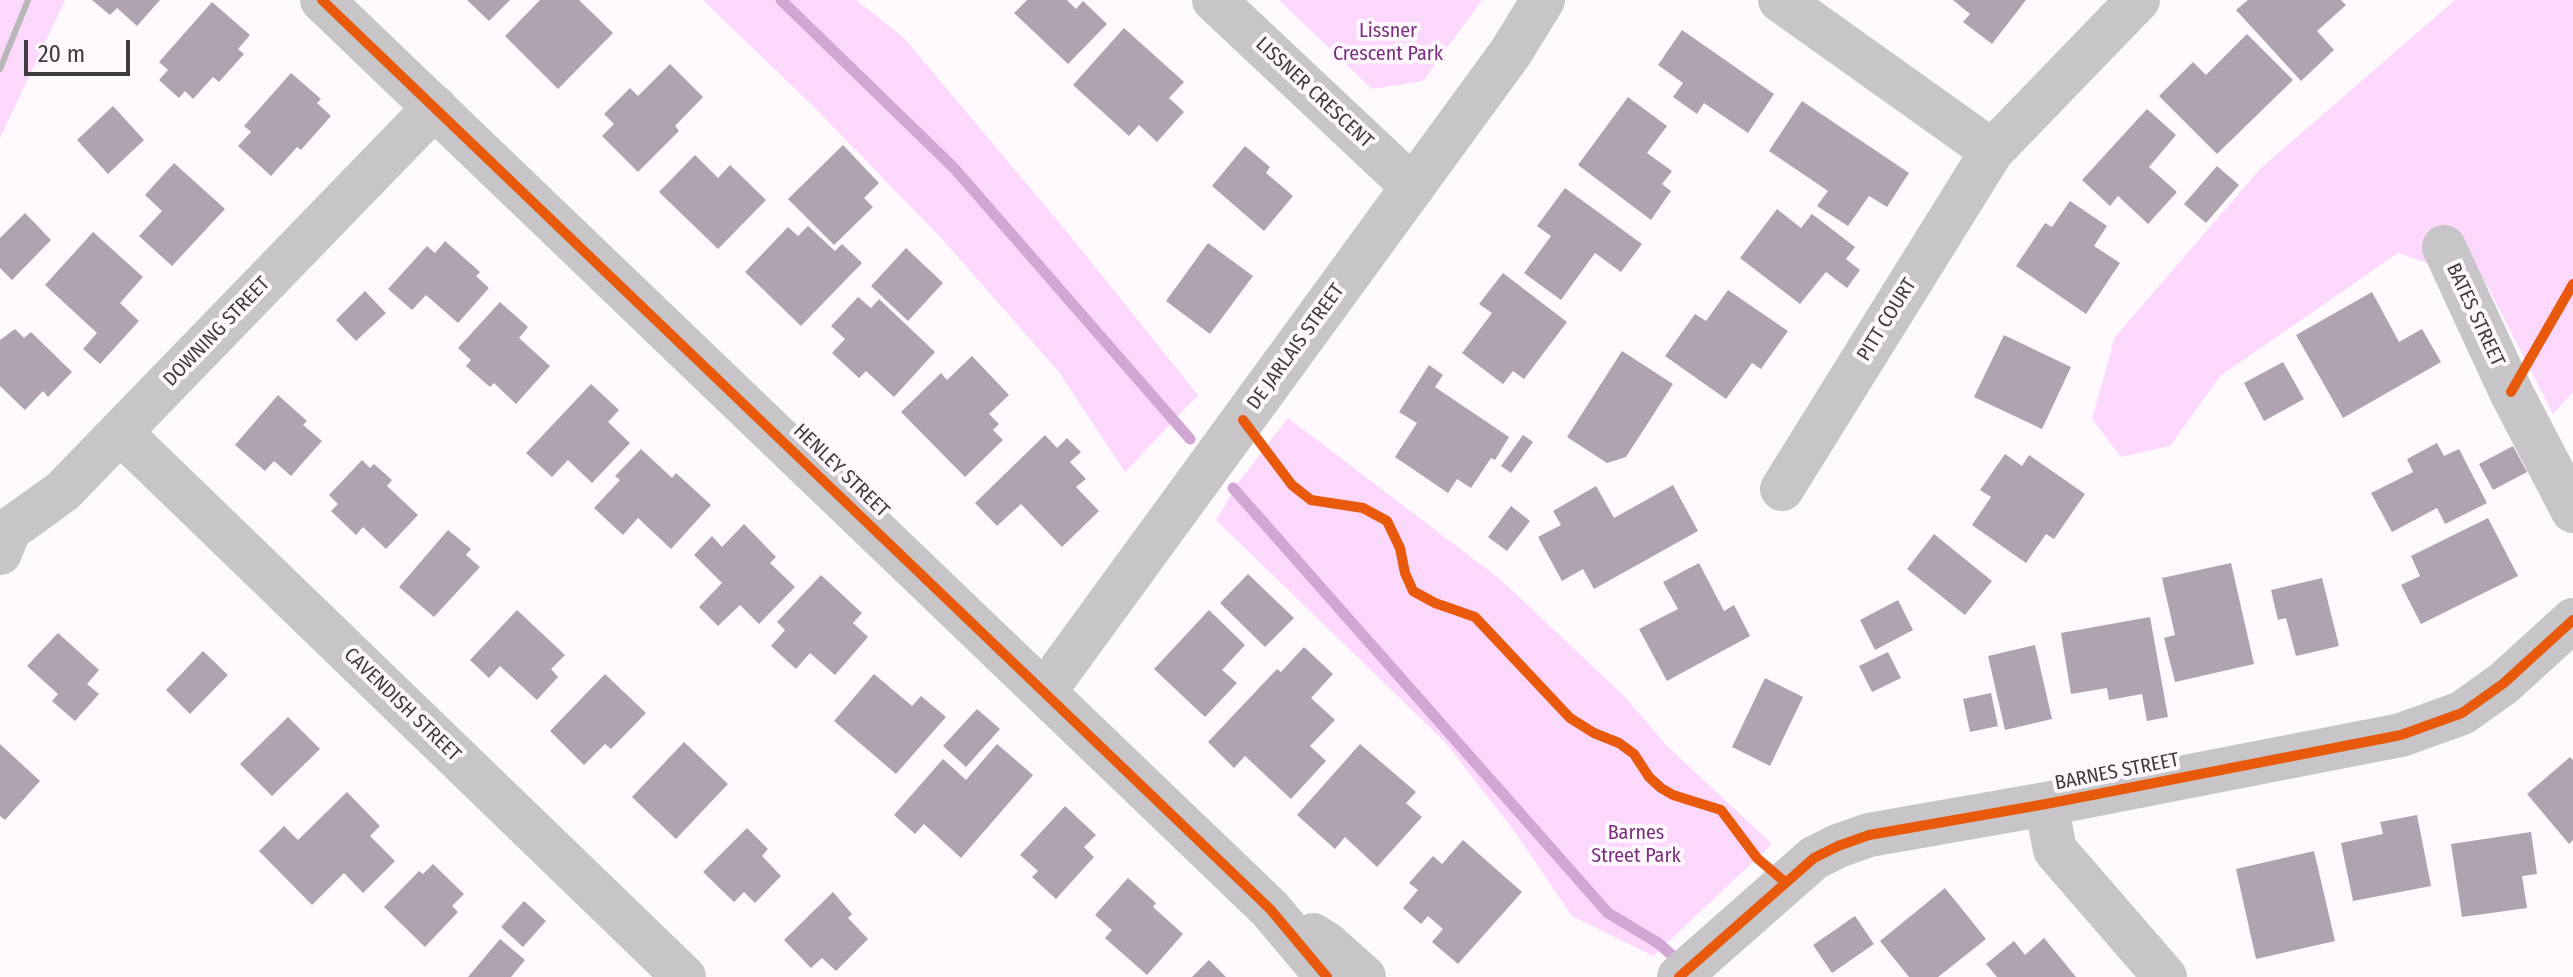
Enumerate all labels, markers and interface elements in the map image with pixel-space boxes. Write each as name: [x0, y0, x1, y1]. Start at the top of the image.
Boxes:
park label: Lissner Crescent Park: [1333, 19, 1443, 66]
scale bar: [28, 24, 134, 74]
street label: LISSNER CRESCENT: [1250, 32, 1378, 154]
text: 20 m: [38, 40, 85, 68]
street label: BATES STREET: [2441, 260, 2509, 370]
street label: DOWNING STREET: [159, 272, 275, 392]
street label: PITT COURT: [1852, 274, 1922, 366]
street label: DE JARLAIS STREET: [1242, 279, 1350, 415]
street label: HENLEY STREET: [788, 419, 894, 523]
street label: CAVENDISH STREET: [339, 643, 465, 767]
street label: BARNES STREET: [2053, 748, 2181, 796]
park label: Barnes Street Park: [1591, 821, 1681, 868]

